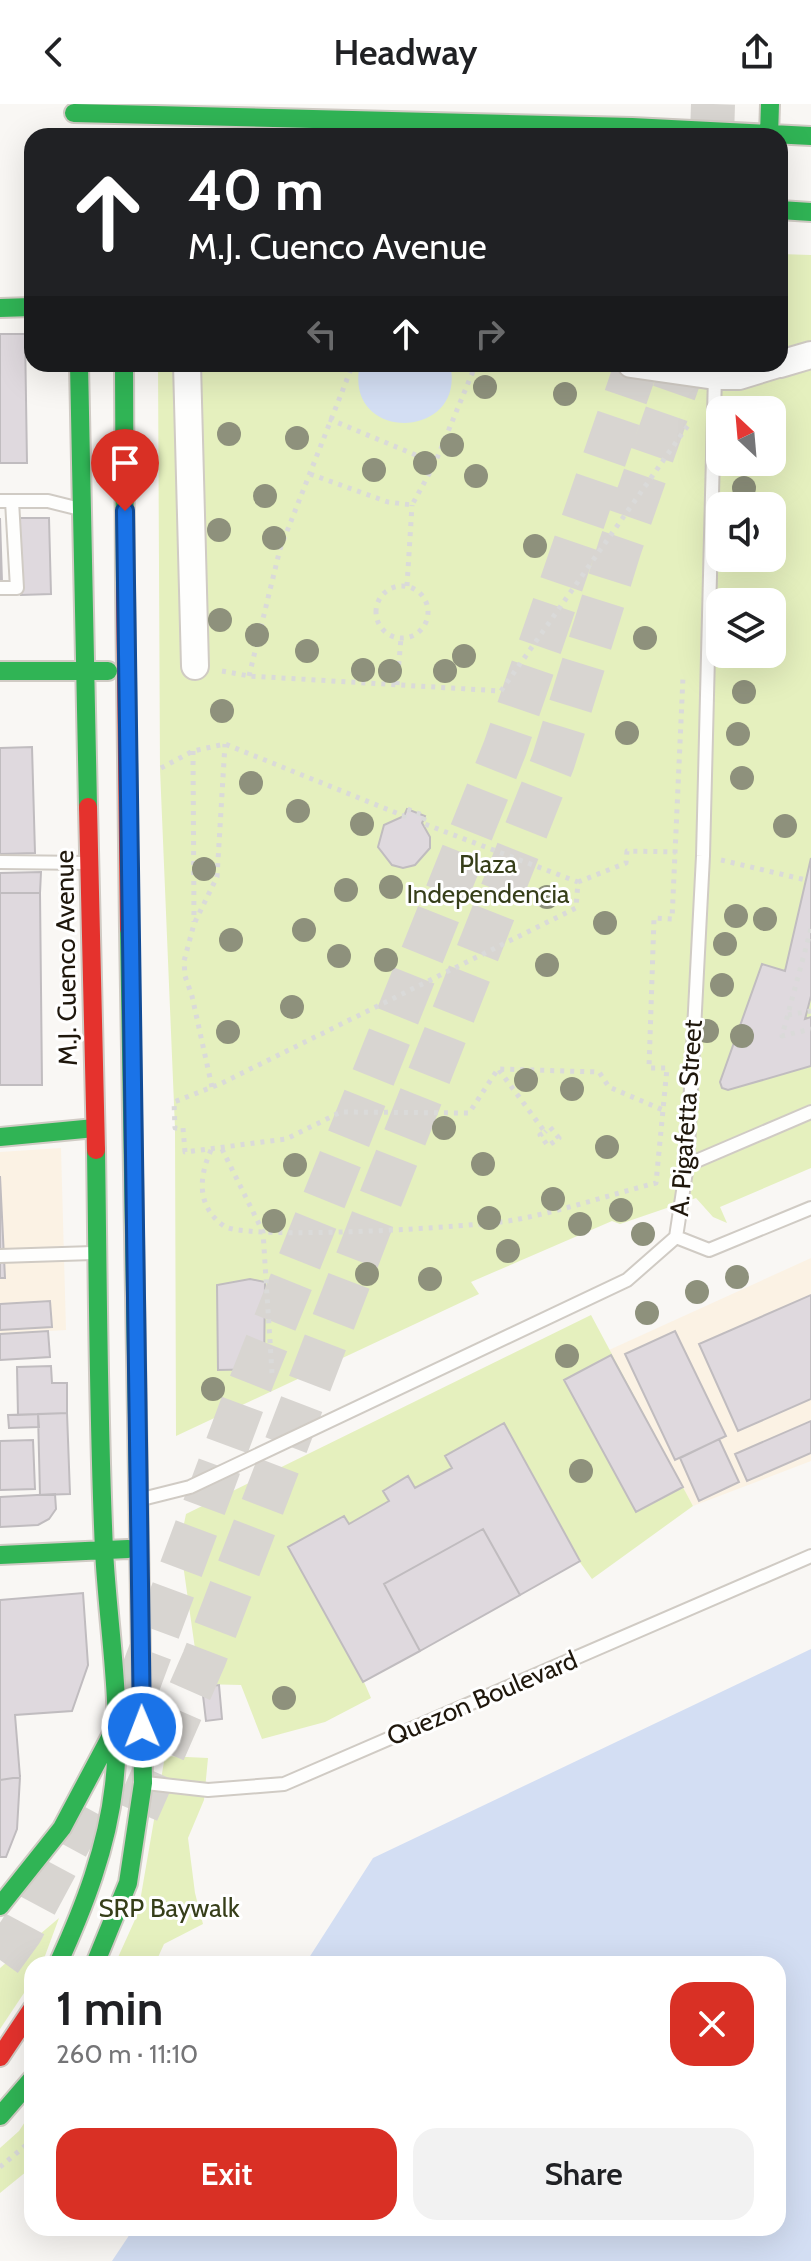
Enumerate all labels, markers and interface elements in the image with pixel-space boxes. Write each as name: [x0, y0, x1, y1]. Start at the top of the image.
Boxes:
icon: back: [32, 30, 76, 74]
text: Headway: [334, 30, 477, 74]
icon: share: [735, 30, 779, 74]
text: 40 m: [188, 156, 324, 224]
icon: ahead: [56, 160, 160, 264]
text: M.J. Cuenco Avenue: [188, 224, 487, 268]
icon: left: [300, 312, 344, 356]
icon: ahead: [384, 312, 428, 356]
icon: right: [468, 312, 512, 356]
north arrow: [706, 396, 786, 476]
map controls: [706, 396, 786, 668]
pin: [91, 429, 159, 511]
icon: arrive: [103, 441, 147, 485]
button: sound: [706, 492, 786, 572]
button: layers: [706, 588, 786, 668]
park label: Plaza Independencia: [406, 848, 570, 910]
street label: M.J. Cuenco Avenue: [48, 850, 84, 1066]
street label: A. Pigafetta Street: [663, 1018, 709, 1217]
street label: Quezon Boulevard: [382, 1644, 582, 1752]
position arrow: [100, 1685, 184, 1769]
park label: SRP Baywalk: [98, 1892, 240, 1924]
text: 1 min: [56, 1979, 163, 2037]
button: close: [670, 1982, 754, 2066]
text: 260 m · 11:10: [56, 2038, 198, 2070]
button: Exit: [56, 2128, 397, 2220]
button: Share: [413, 2128, 754, 2220]

